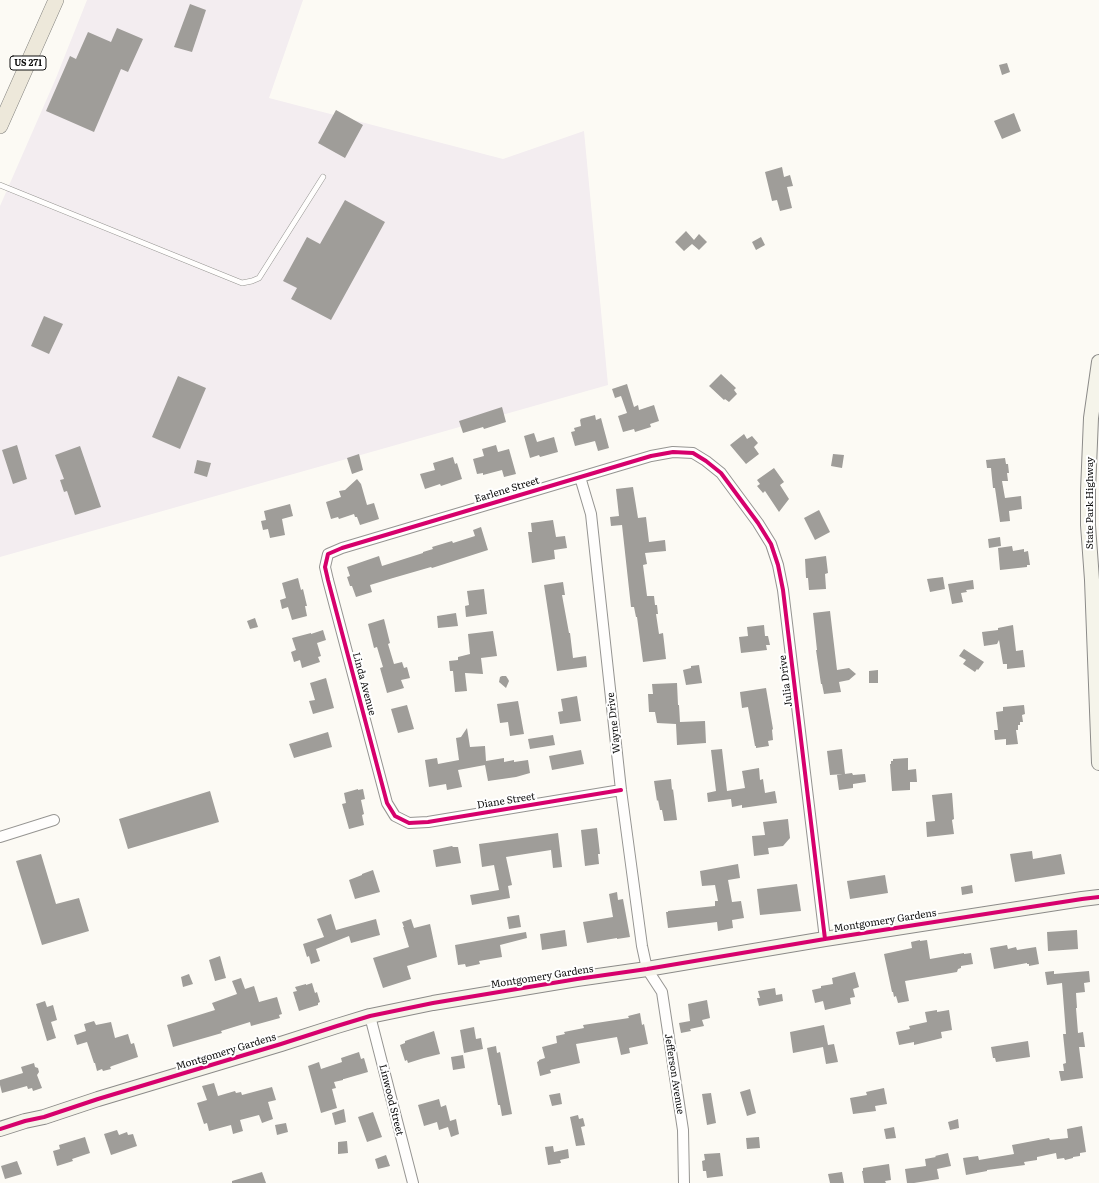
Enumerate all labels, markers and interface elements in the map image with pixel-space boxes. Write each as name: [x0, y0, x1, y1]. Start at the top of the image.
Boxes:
road number: US 271: [10, 56, 46, 70]
street label: State Park Highway: [1084, 457, 1096, 549]
street label: Earlene Street: [473, 474, 541, 506]
street label: Linda Avenue: [350, 651, 378, 717]
street label: Julia Drive: [777, 654, 795, 708]
street label: Wayne Drive: [605, 692, 623, 754]
street label: Diane Street: [476, 790, 536, 812]
street label: Montgomery Gardens: [833, 907, 937, 935]
street label: Montgomery Gardens: [490, 963, 594, 991]
street label: Montgomery Gardens: [175, 1031, 277, 1073]
street label: Jefferson Avenue: [662, 1033, 686, 1115]
street label: Linwood Street: [376, 1063, 406, 1137]

